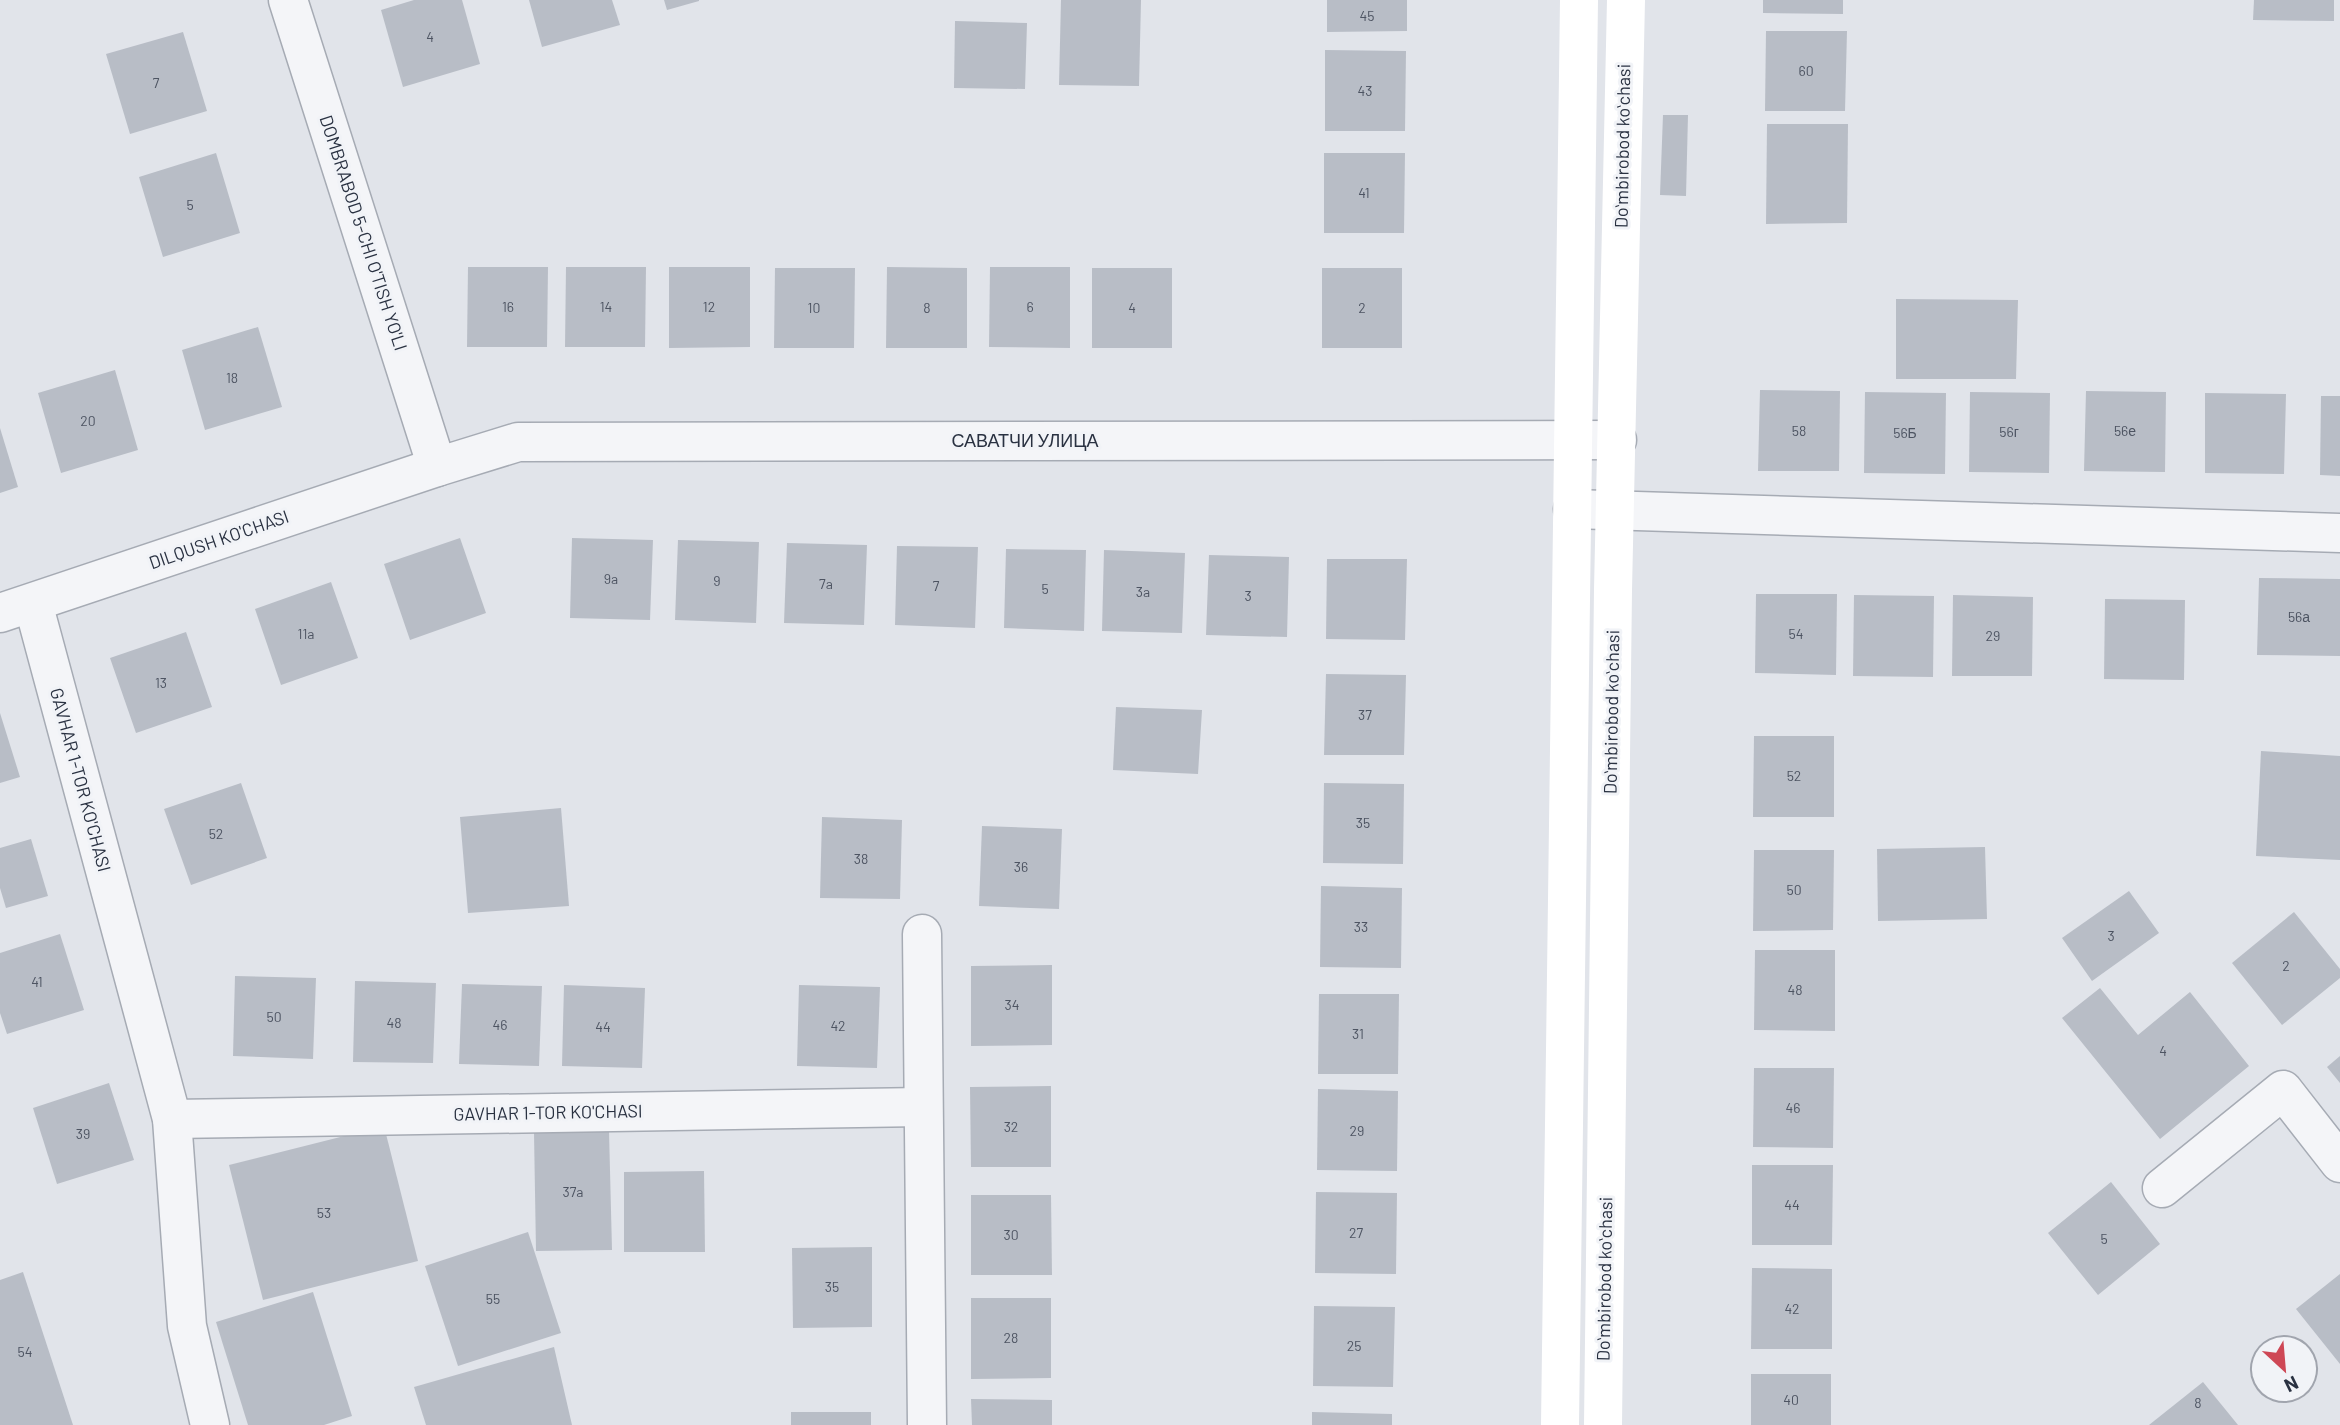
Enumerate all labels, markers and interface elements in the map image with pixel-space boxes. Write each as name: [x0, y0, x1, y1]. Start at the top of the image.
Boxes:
house number: 45: [1360, 7, 1374, 24]
house number: 4: [426, 28, 434, 45]
house number: 60: [1798, 62, 1814, 79]
street label: Doʻmbirobod koʻchasi: [1610, 64, 1634, 228]
house number: 7: [153, 74, 160, 91]
house number: 43: [1358, 82, 1372, 99]
street label: DOMBRABOD 5-CHI O'TISH YO'LI: [315, 112, 412, 353]
house number: 41: [1358, 184, 1370, 201]
house number: 5: [186, 196, 194, 213]
house number: 16: [502, 298, 514, 315]
house number: 14: [600, 298, 612, 315]
house number: 12: [703, 298, 715, 315]
house number: 6: [1026, 298, 1034, 315]
house number: 10: [808, 299, 820, 316]
house number: 8: [923, 299, 931, 316]
house number: 4: [1128, 299, 1136, 316]
house number: 2: [1358, 299, 1366, 316]
house number: 18: [226, 369, 238, 386]
house number: 20: [80, 412, 96, 429]
house number: 58: [1792, 422, 1806, 439]
house number: 56е: [2114, 422, 2136, 439]
house number: 56г: [1999, 423, 2019, 440]
house number: 56Б: [1893, 424, 1917, 441]
street label: САВАТЧИ УЛИЦА: [951, 429, 1099, 451]
street label: DILQUSH KO'CHASI: [146, 505, 292, 573]
house number: 9a: [604, 570, 618, 587]
house number: 9: [713, 572, 721, 589]
house number: 7a: [819, 575, 833, 592]
house number: 7: [933, 577, 940, 594]
house number: 5: [1041, 580, 1049, 597]
house number: 3a: [1136, 583, 1150, 600]
house number: 3: [1244, 587, 1252, 604]
house number: 56а: [2288, 608, 2310, 625]
house number: 11a: [298, 625, 315, 642]
house number: 54: [1789, 625, 1803, 642]
house number: 29: [1986, 627, 2000, 644]
street label: Doʻmbirobod koʻchasi: [1599, 630, 1623, 794]
house number: 13: [155, 674, 167, 691]
street label: GAVHAR 1-TOR KO'CHASI: [46, 685, 116, 874]
house number: 37: [1358, 706, 1372, 723]
house number: 52: [1787, 767, 1801, 784]
house number: 35: [1356, 814, 1370, 831]
house number: 52: [209, 825, 223, 842]
house number: 38: [854, 850, 868, 867]
house number: 36: [1014, 858, 1028, 875]
house number: 50: [1786, 881, 1802, 898]
house number: 33: [1354, 918, 1368, 935]
house number: 3: [2107, 927, 2115, 944]
house number: 2: [2282, 957, 2290, 974]
house number: 41: [31, 973, 43, 990]
house number: 48: [1787, 981, 1803, 998]
house number: 34: [1005, 996, 1019, 1013]
house number: 50: [266, 1008, 282, 1025]
house number: 48: [386, 1014, 402, 1031]
house number: 46: [493, 1016, 507, 1033]
house number: 42: [830, 1017, 846, 1034]
house number: 44: [595, 1018, 611, 1035]
house number: 31: [1352, 1025, 1364, 1042]
house number: 4: [2159, 1042, 2167, 1059]
street label: GAVHAR 1-TOR KO'CHASI: [453, 1099, 643, 1125]
house number: 46: [1786, 1099, 1800, 1116]
house number: 32: [1004, 1118, 1018, 1135]
house number: 29: [1350, 1122, 1364, 1139]
house number: 39: [76, 1125, 90, 1142]
house number: 37a: [563, 1183, 584, 1200]
house number: 44: [1784, 1196, 1800, 1213]
street label: Doʻmbirobod koʻchasi: [1592, 1197, 1616, 1361]
house number: 53: [317, 1204, 331, 1221]
house number: 27: [1349, 1224, 1363, 1241]
house number: 30: [1003, 1226, 1019, 1243]
house number: 5: [2100, 1230, 2108, 1247]
house number: 35: [825, 1278, 839, 1295]
house number: 55: [486, 1290, 500, 1307]
house number: 42: [1784, 1300, 1800, 1317]
house number: 28: [1004, 1329, 1018, 1346]
north arrow: [2249, 1334, 2319, 1404]
house number: 25: [1347, 1337, 1361, 1354]
house number: 54: [18, 1343, 32, 1360]
text: N: [2281, 1372, 2302, 1398]
house number: 40: [1783, 1391, 1799, 1408]
house number: 8: [2194, 1394, 2202, 1411]

